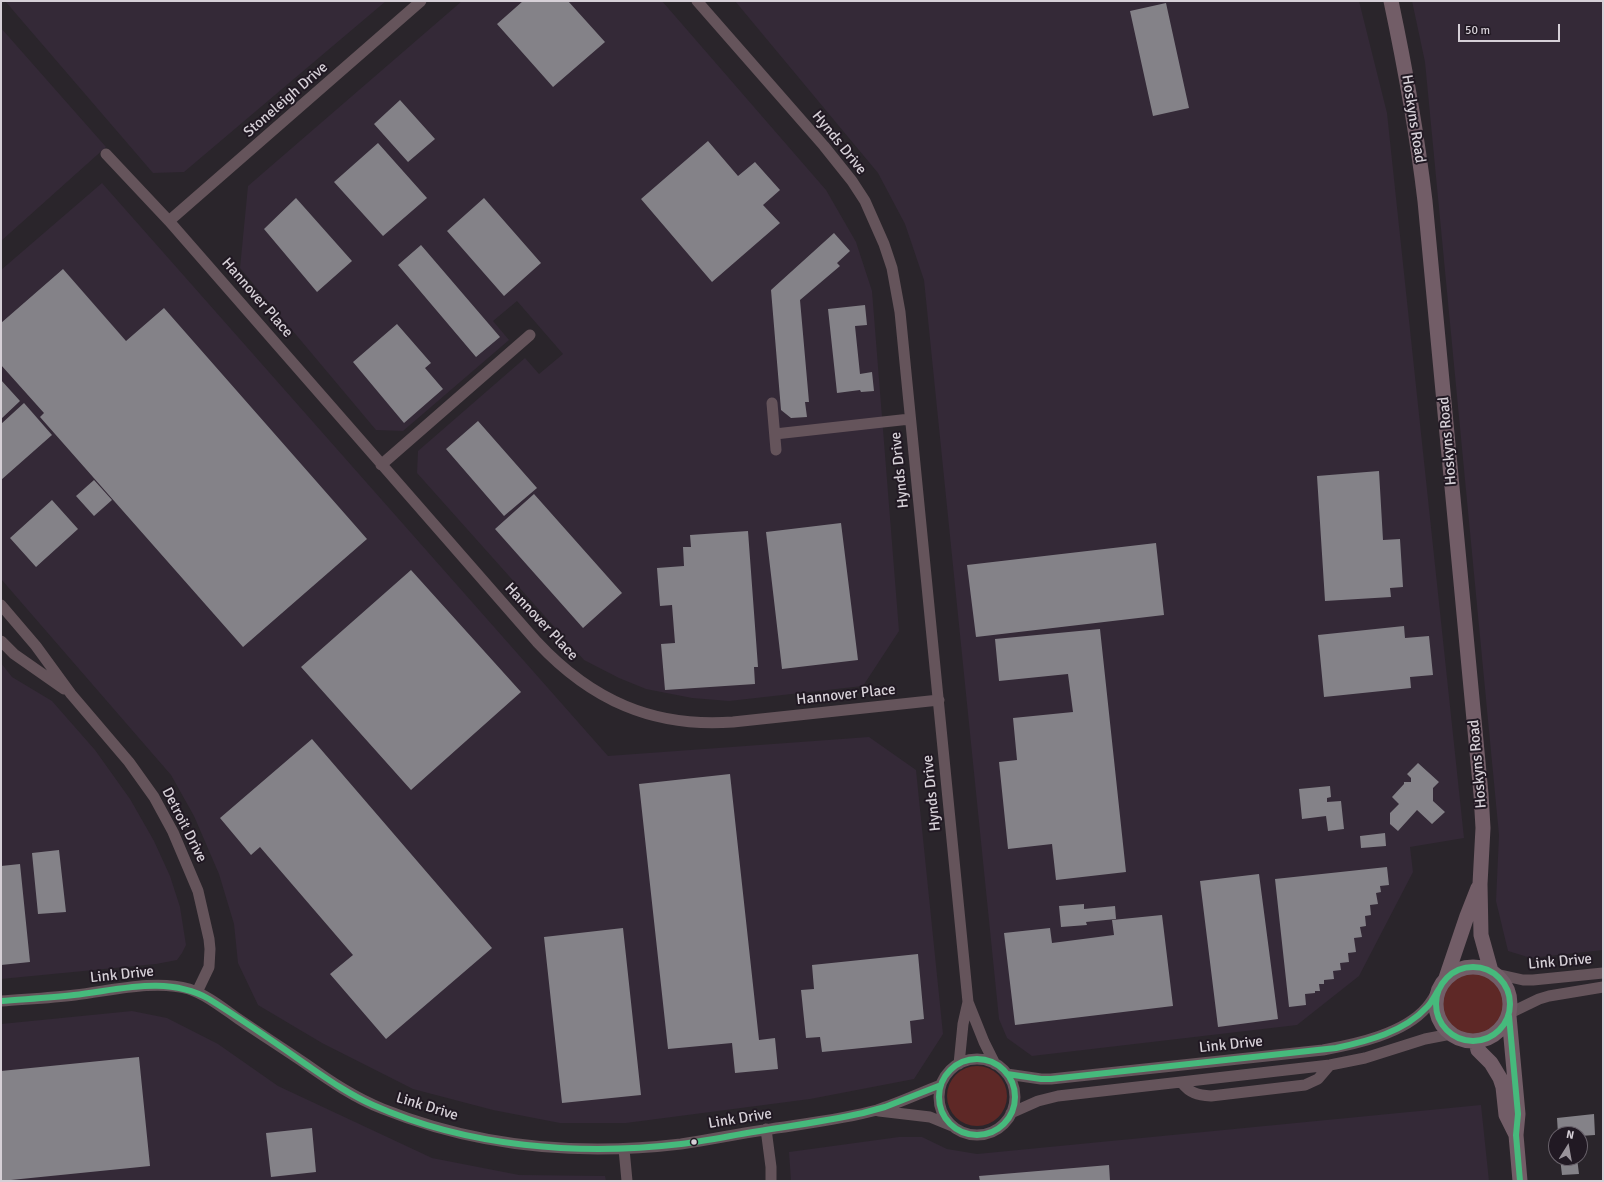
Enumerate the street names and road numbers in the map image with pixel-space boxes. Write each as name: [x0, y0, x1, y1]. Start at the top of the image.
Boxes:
street label: Stoneleigh Drive: [240, 59, 332, 141]
street label: Hoskyns Road: [1397, 74, 1429, 164]
street label: Hynds Drive: [808, 108, 870, 178]
street label: Hannover Place: [218, 254, 296, 342]
street label: Hoskyns Road: [1435, 396, 1461, 486]
street label: Hynds Drive: [887, 431, 913, 509]
street label: Hannover Place: [500, 579, 582, 665]
street label: Hannover Place: [795, 681, 897, 709]
street label: Hoskyns Road: [1465, 719, 1491, 809]
street label: Hynds Drive: [919, 754, 945, 832]
street label: Detroit Drive: [157, 785, 211, 865]
street label: Link Drive: [1527, 950, 1593, 974]
street label: Link Drive: [89, 963, 155, 987]
street label: Link Drive: [1198, 1033, 1264, 1057]
street label: Link Drive: [394, 1089, 460, 1125]
street label: Link Drive: [707, 1105, 773, 1133]

